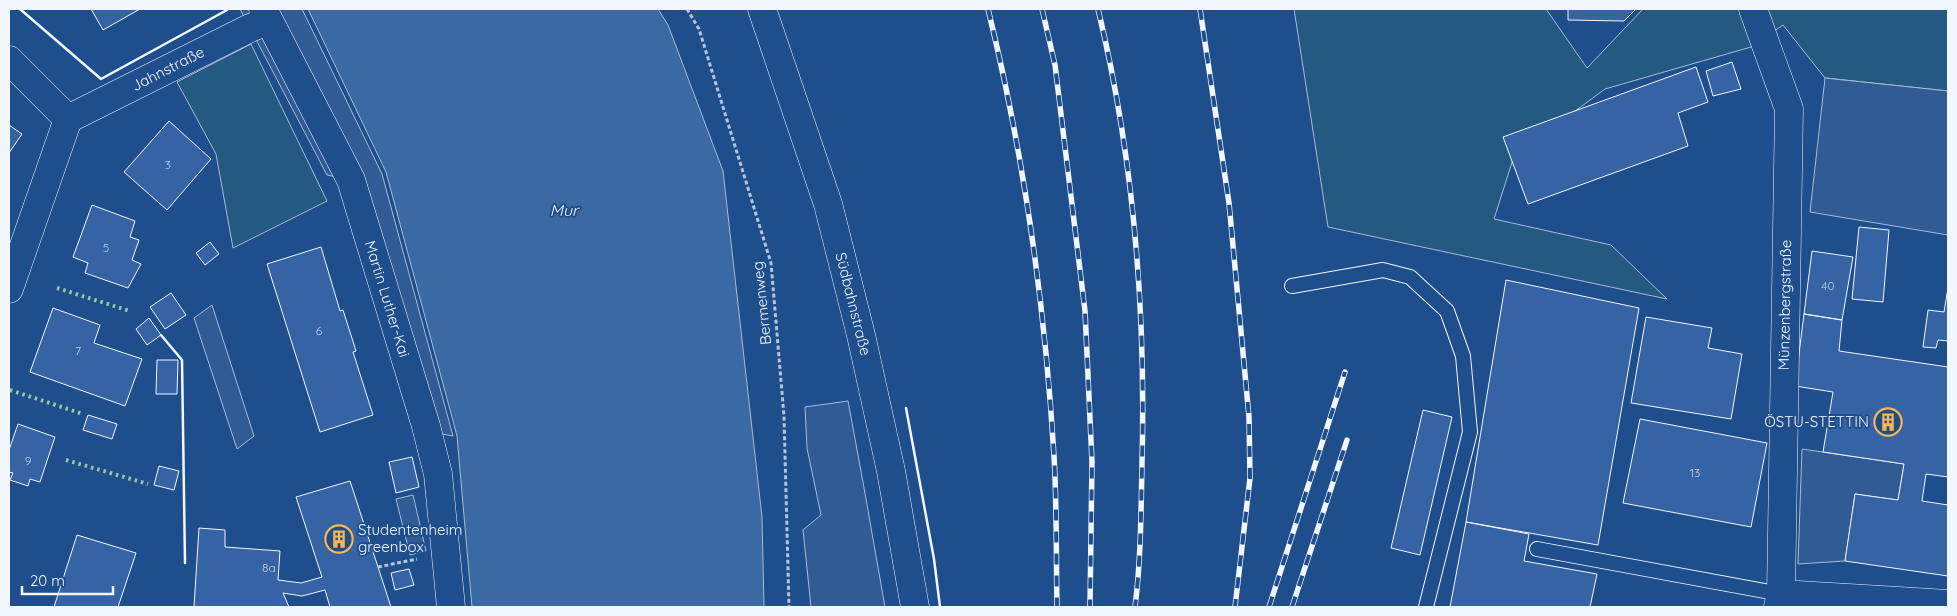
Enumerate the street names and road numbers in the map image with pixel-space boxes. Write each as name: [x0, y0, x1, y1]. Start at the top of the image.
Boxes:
street label: Jahnstraße: [128, 42, 207, 95]
street label: Martin Luther-Kai: [361, 238, 414, 359]
street label: Münzenbergstraße: [1774, 240, 1795, 370]
street label: Südbahnstraße: [831, 250, 876, 358]
street label: Bermenweg: [748, 260, 775, 346]

